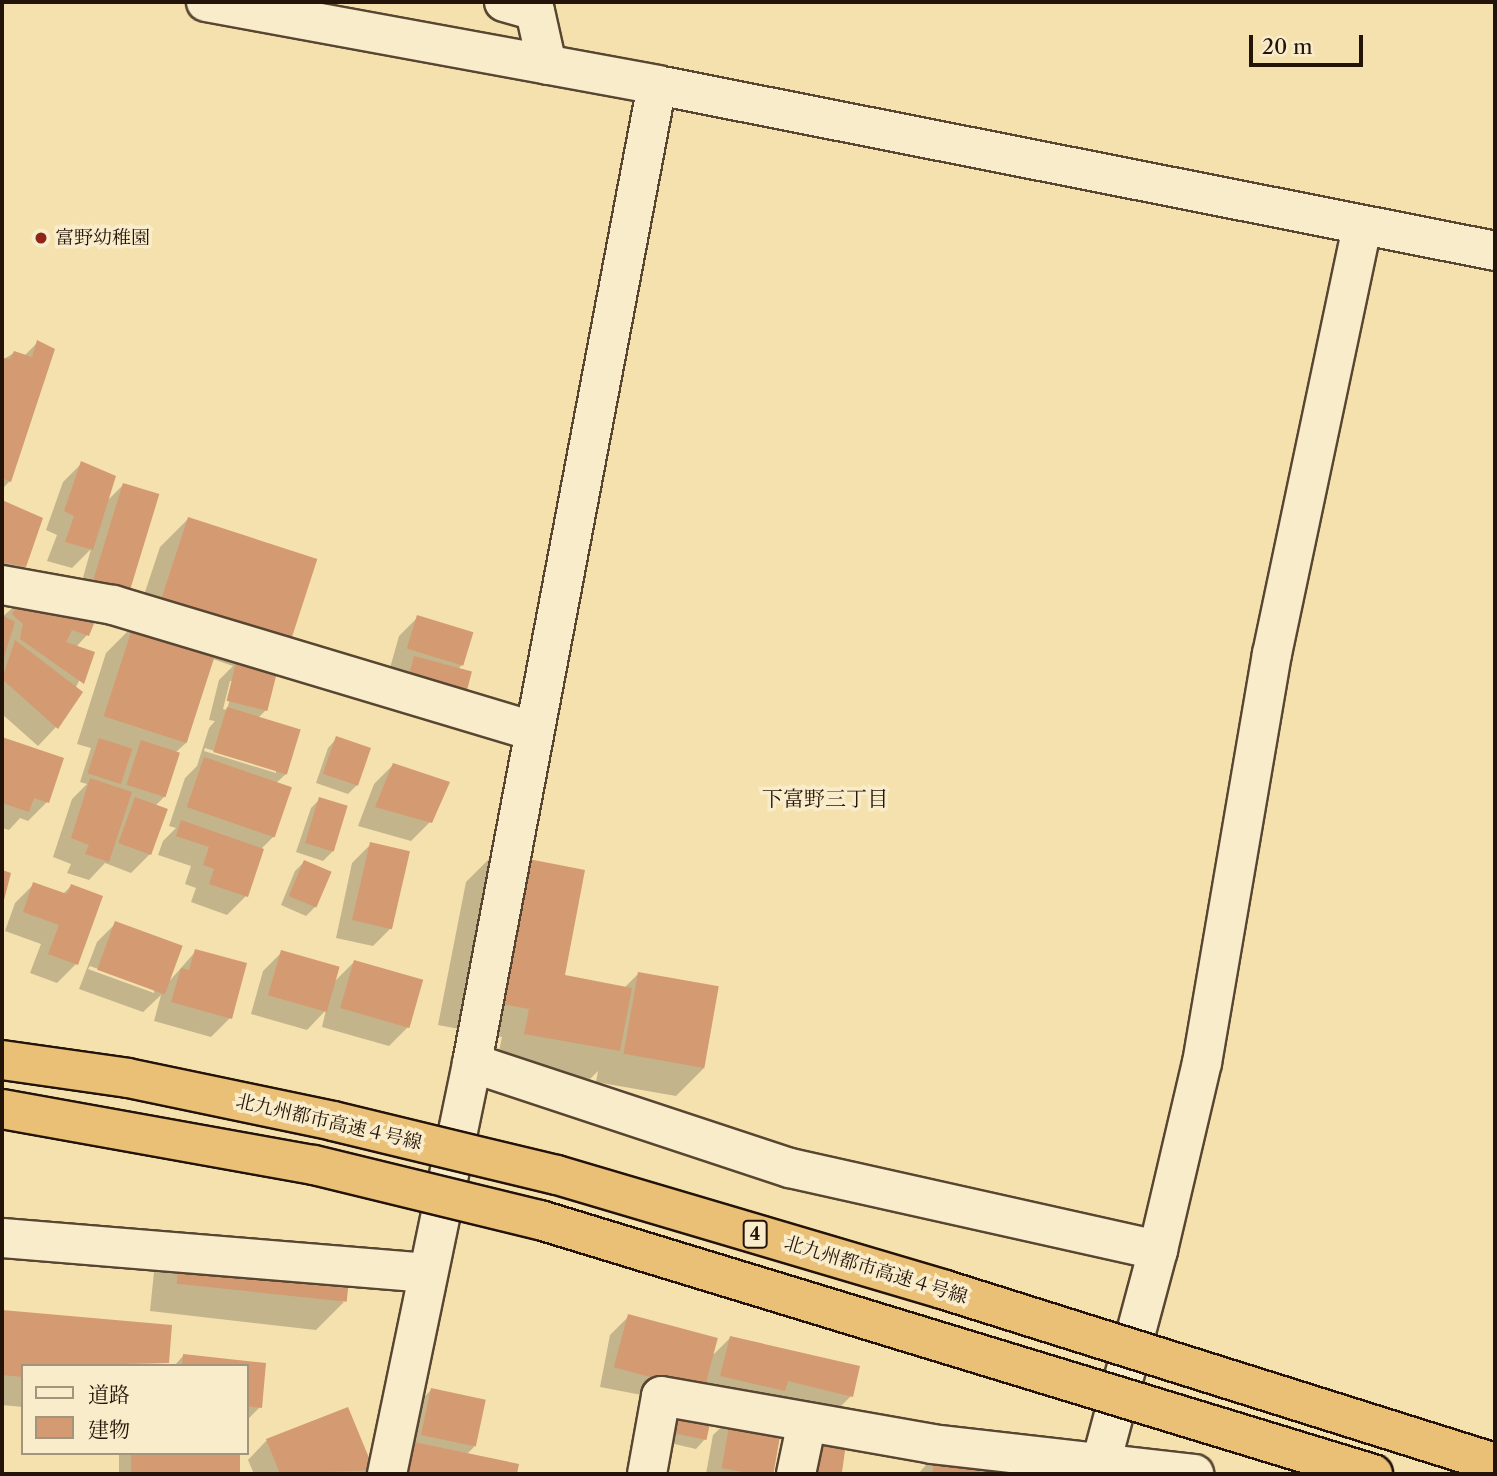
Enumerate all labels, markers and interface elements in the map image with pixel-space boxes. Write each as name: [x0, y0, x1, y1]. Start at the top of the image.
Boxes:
scale bar: [1252, 21, 1366, 65]
text: 20 m: [1262, 34, 1313, 59]
place label: 富野幼稚園: [55, 227, 150, 249]
marker: 富野幼稚園: [33, 230, 49, 246]
district label: 下富野三丁目: [762, 786, 888, 812]
street label: 北九州都市高速４号線: [234, 1090, 424, 1154]
road number: 4: [741, 1219, 769, 1248]
street label: 北九州都市高速４号線: [782, 1231, 970, 1309]
legend: [21, 1364, 248, 1455]
text: 道路: [88, 1382, 130, 1407]
text: 建物: [88, 1417, 130, 1442]

